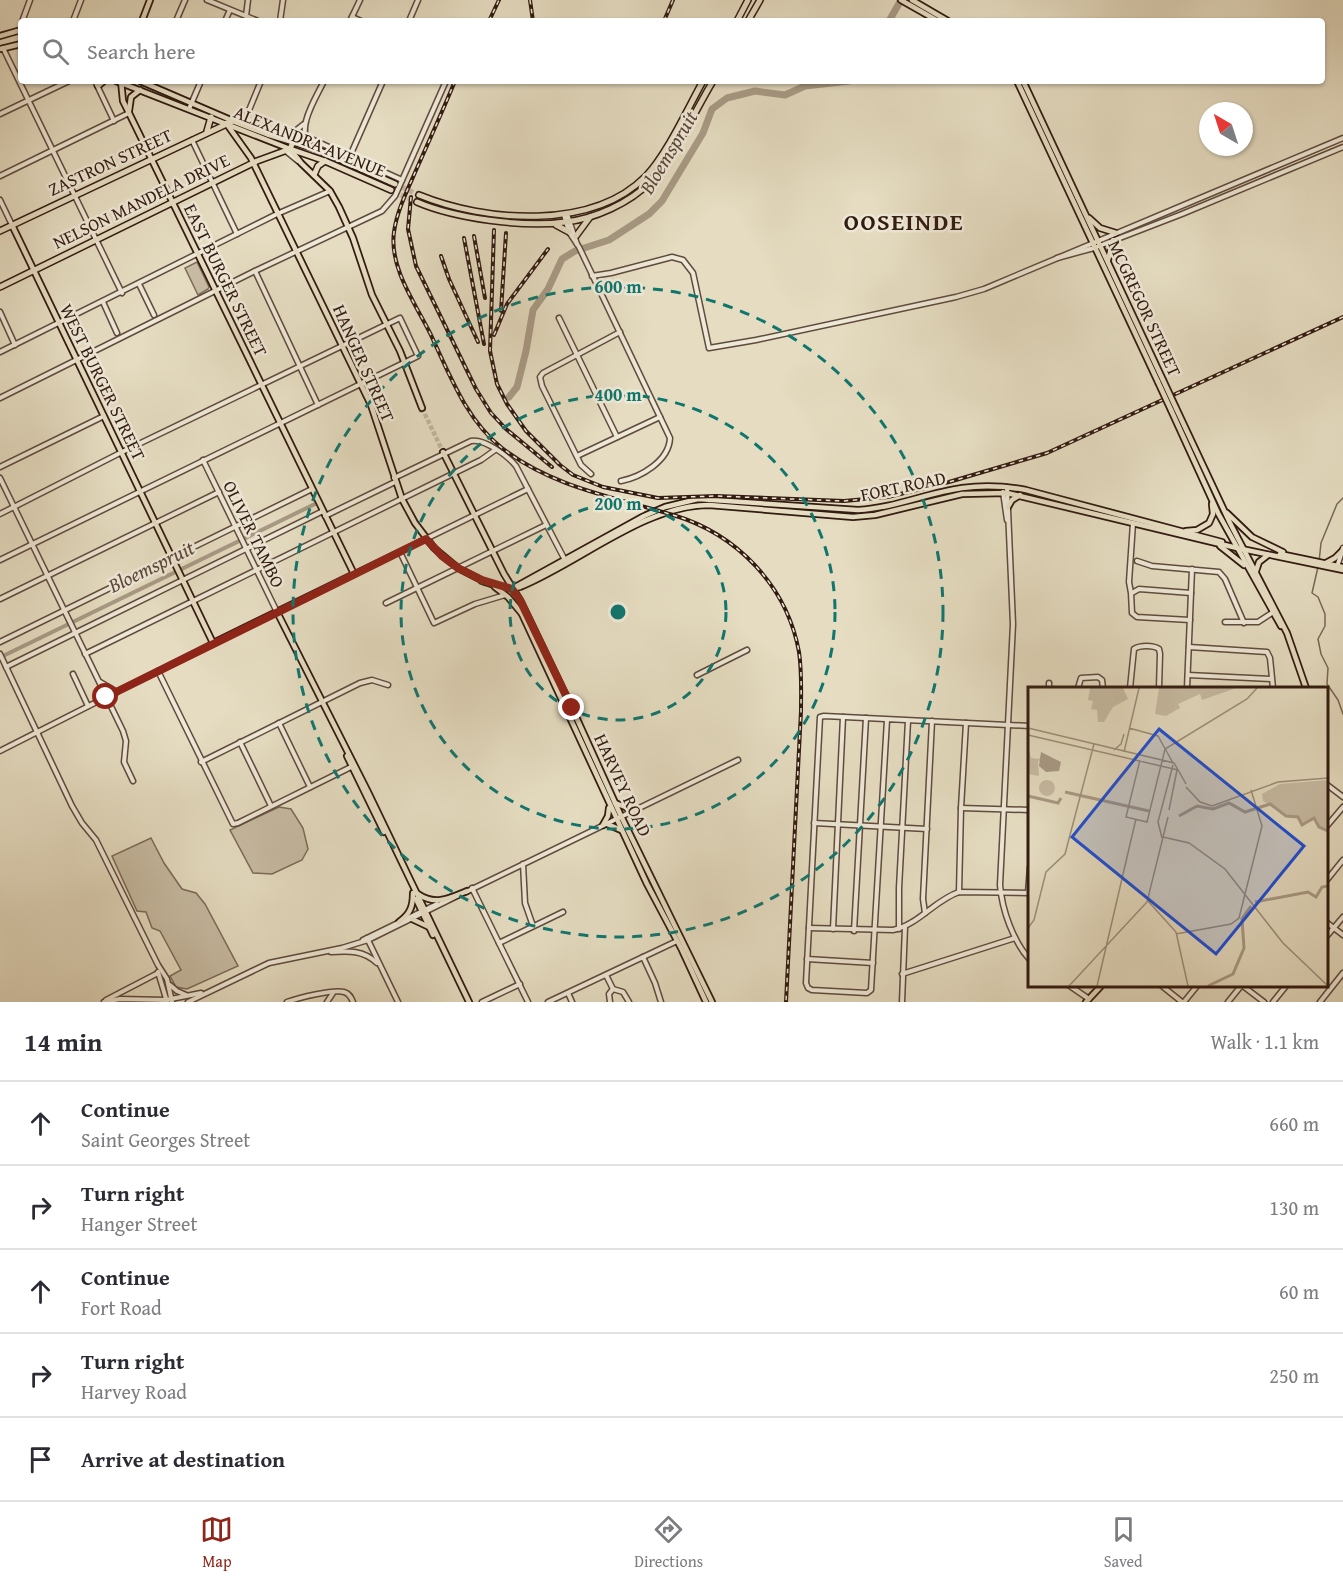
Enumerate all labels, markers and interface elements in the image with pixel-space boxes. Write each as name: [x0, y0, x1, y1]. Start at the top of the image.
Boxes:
search box: [18, 18, 1325, 84]
icon: search: [39, 35, 72, 68]
text: Search here: [87, 35, 196, 67]
street label: ALEXANDRA AVENUE: [230, 98, 390, 184]
north arrow: [1199, 102, 1253, 156]
water label: Bloemspruit: [631, 104, 705, 200]
street label: ZASTRON STREET: [44, 121, 176, 203]
street label: NELSON MANDELA DRIVE: [48, 146, 234, 256]
street label: EAST BURGER STREET: [177, 199, 275, 361]
district label: OOSEINDE: [844, 204, 964, 239]
street label: MCGREGOR STREET: [1101, 235, 1189, 381]
text: 600 m: [594, 273, 642, 300]
street label: WEST BURGER STREET: [53, 299, 153, 465]
street label: HANGER STREET: [326, 300, 402, 426]
text: 400 m: [594, 381, 642, 408]
street label: FORT ROAD: [858, 464, 948, 508]
street label: OLIVER TAMBO: [216, 476, 292, 592]
text: 200 m: [594, 490, 642, 517]
water label: Bloemspruit: [102, 532, 199, 600]
centre of rings: [608, 602, 628, 622]
route start: [92, 683, 118, 709]
inset map: [1028, 687, 1328, 987]
route end: [558, 694, 584, 720]
street label: HARVEY ROAD: [587, 729, 659, 841]
text: 14 min: [24, 1022, 102, 1061]
text: Walk · 1.1 km: [1210, 1027, 1319, 1056]
text: Continue: [81, 1093, 170, 1125]
icon: ahead: [24, 1107, 57, 1140]
text: 660 m: [1269, 1109, 1319, 1138]
text: Saint Georges Street: [81, 1125, 250, 1154]
text: Turn right: [81, 1177, 184, 1209]
icon: right: [24, 1191, 57, 1224]
text: 130 m: [1269, 1193, 1319, 1222]
text: Hanger Street: [81, 1209, 198, 1238]
text: Continue: [81, 1261, 170, 1293]
icon: ahead: [24, 1275, 57, 1308]
text: 60 m: [1279, 1277, 1319, 1306]
text: Fort Road: [81, 1293, 162, 1322]
text: Turn right: [81, 1345, 184, 1377]
icon: right: [24, 1359, 57, 1392]
text: 250 m: [1269, 1361, 1319, 1390]
text: Harvey Road: [81, 1377, 187, 1406]
icon: arrive: [24, 1443, 57, 1476]
text: Arrive at destination: [81, 1443, 285, 1475]
tab: Map: [200, 1513, 233, 1573]
tab: Directions: [634, 1513, 703, 1573]
tab: Saved: [1104, 1513, 1143, 1573]

